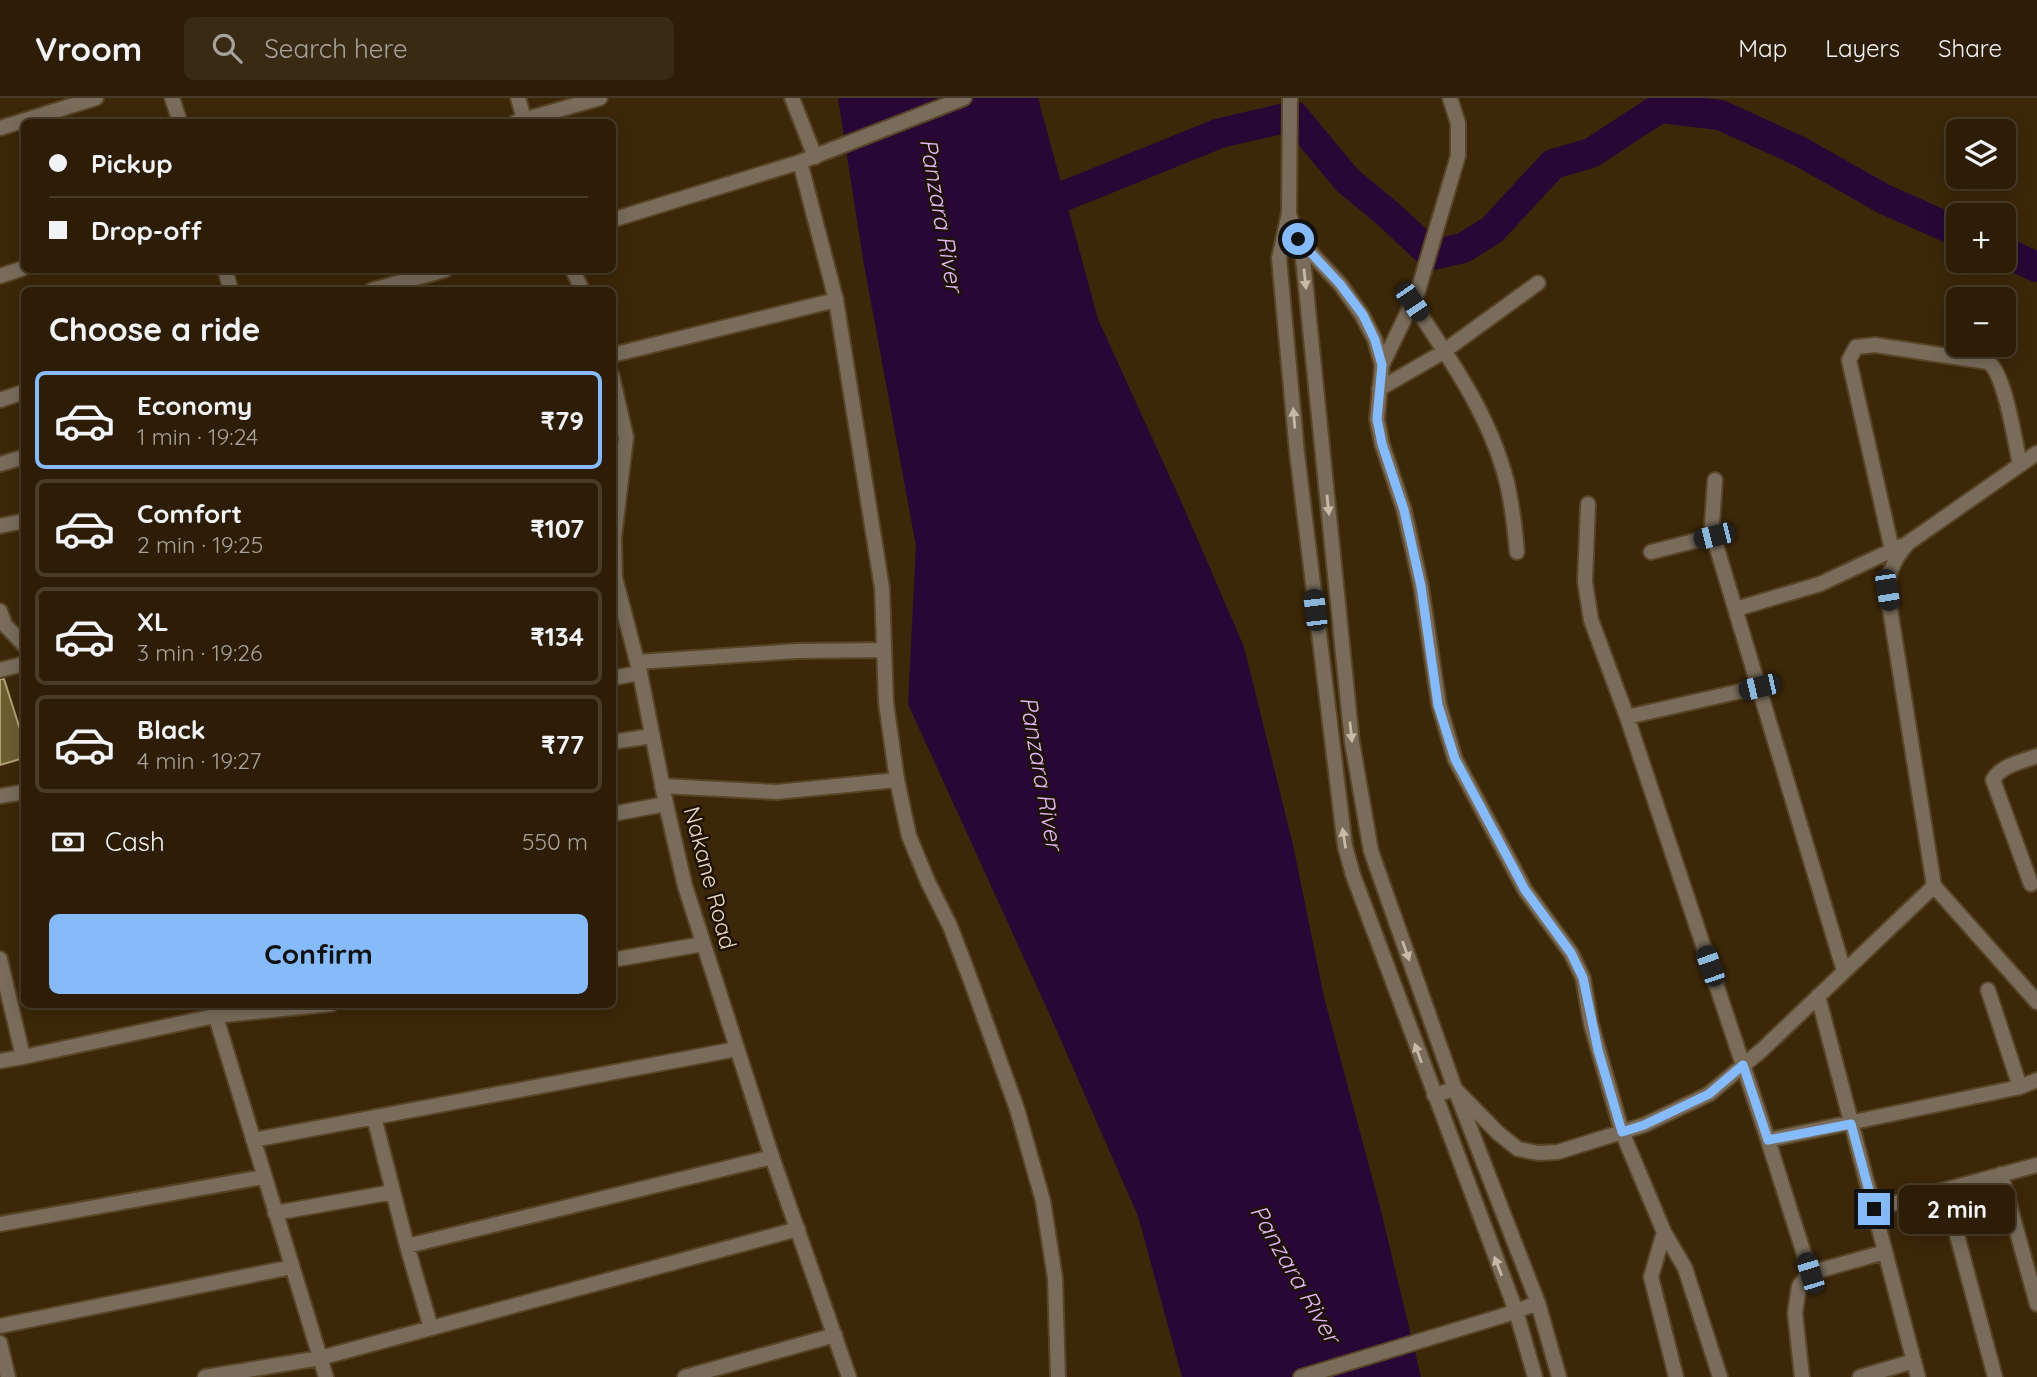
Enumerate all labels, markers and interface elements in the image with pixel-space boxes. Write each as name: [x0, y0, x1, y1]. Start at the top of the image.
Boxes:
search box: [184, 17, 674, 80]
text: Vroom: [35, 28, 142, 69]
icon: search: [208, 29, 246, 67]
text: Search here: [264, 32, 408, 65]
text: Map: [1738, 33, 1787, 63]
text: Layers: [1825, 33, 1900, 63]
text: Share: [1938, 33, 2002, 63]
map controls: [1946, 119, 2016, 357]
button: layers: [1946, 119, 2016, 189]
water label: Panzara River: [914, 136, 971, 297]
text: Pickup: [91, 147, 173, 180]
button: +: [1946, 203, 2016, 273]
text: Drop-off: [91, 214, 202, 247]
route start: [1282, 223, 1314, 255]
one-way arrow: [1299, 268, 1310, 290]
car: [1392, 279, 1433, 325]
button: −: [1946, 287, 2016, 357]
text: Choose a ride: [49, 309, 261, 349]
icon: car: [53, 389, 116, 452]
text: Economy: [137, 389, 252, 422]
text: ₹79: [541, 404, 584, 437]
one-way arrow: [1288, 406, 1299, 428]
text: 1 min · 19:24: [137, 422, 258, 451]
one-way arrow: [1322, 494, 1333, 516]
icon: car: [53, 497, 116, 560]
text: Comfort: [137, 497, 242, 530]
text: ₹107: [530, 512, 584, 545]
car: [1692, 521, 1737, 551]
text: 2 min · 19:25: [137, 530, 263, 559]
car: [1874, 568, 1901, 612]
car: [1303, 588, 1328, 632]
icon: car: [53, 605, 116, 668]
text: XL: [137, 605, 169, 638]
text: ₹134: [530, 620, 584, 653]
text: 3 min · 19:26: [137, 638, 262, 667]
car: [1737, 672, 1782, 702]
water label: Panzara River: [1014, 694, 1071, 855]
icon: car: [53, 713, 116, 776]
text: Black: [137, 713, 206, 746]
one-way arrow: [1345, 721, 1356, 743]
text: ₹77: [541, 728, 584, 761]
text: 4 min · 19:27: [137, 746, 261, 775]
street label: Nakane Road: [678, 803, 743, 952]
icon: cash: [49, 823, 87, 861]
text: Cash: [105, 825, 165, 858]
text: 550 m: [522, 827, 588, 856]
one-way arrow: [1338, 827, 1349, 849]
button: Confirm: [49, 914, 588, 994]
one-way arrow: [1401, 941, 1412, 962]
car: [1694, 943, 1727, 989]
one-way arrow: [1412, 1042, 1423, 1063]
callout: 2 min: [1898, 1184, 2014, 1234]
route end: [1858, 1193, 1890, 1225]
text: 2 min: [1927, 1195, 1987, 1224]
water label: Panzara River: [1244, 1199, 1349, 1351]
car: [1794, 1250, 1827, 1296]
one-way arrow: [1493, 1255, 1504, 1276]

